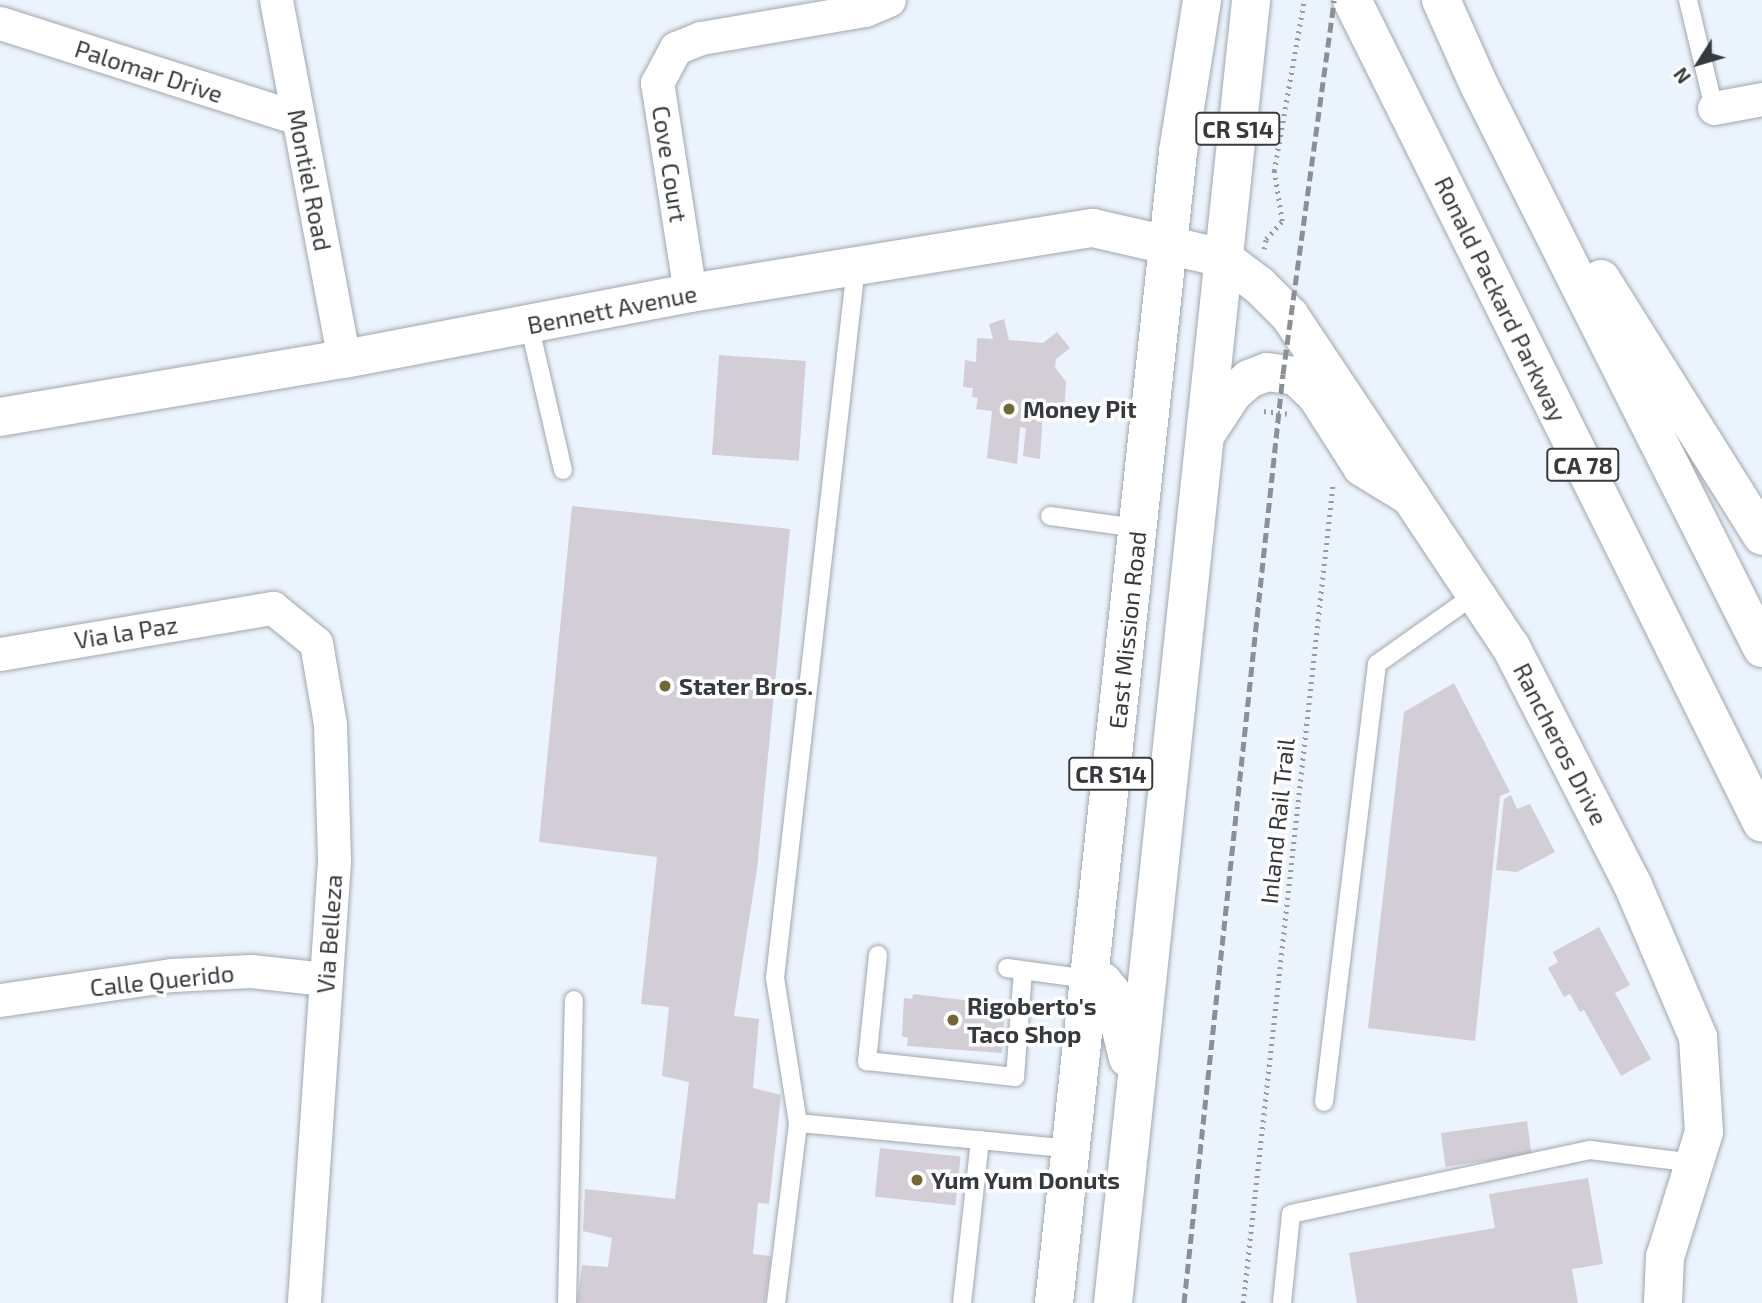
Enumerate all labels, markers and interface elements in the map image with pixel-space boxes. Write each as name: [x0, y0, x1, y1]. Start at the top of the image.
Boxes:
north arrow: [1664, 28, 1734, 98]
street label: Palomar Drive: [71, 33, 227, 109]
text: N: [1669, 64, 1695, 88]
street label: Cove Court: [647, 104, 693, 224]
street label: Montiel Road: [282, 106, 338, 254]
road number: CR S14: [1194, 110, 1282, 148]
street label: Ronald Packard Parkway: [1429, 172, 1573, 426]
street label: Bennett Avenue: [525, 278, 699, 340]
place label: Money Pit: [1023, 395, 1137, 423]
marker: Money Pit: [1001, 401, 1017, 417]
road number: CA 78: [1544, 446, 1622, 485]
street label: East Mission Road: [1102, 530, 1152, 730]
street label: Via la Paz: [72, 610, 180, 654]
street label: Rancheros Drive: [1508, 658, 1614, 830]
place label: Stater Bros.: [679, 672, 813, 700]
marker: Stater Bros.: [657, 678, 673, 694]
street label: Inland Rail Trail: [1254, 736, 1300, 906]
road number: CR S14: [1067, 754, 1155, 794]
street label: Via Belleza: [310, 873, 348, 995]
street label: Calle Querido: [88, 958, 236, 1002]
place label: Rigoberto's Taco Shop: [967, 992, 1097, 1048]
marker: Rigoberto's Taco Shop: [945, 1012, 961, 1028]
place label: Yum Yum Donuts: [931, 1166, 1121, 1194]
marker: Yum Yum Donuts: [909, 1172, 925, 1188]

